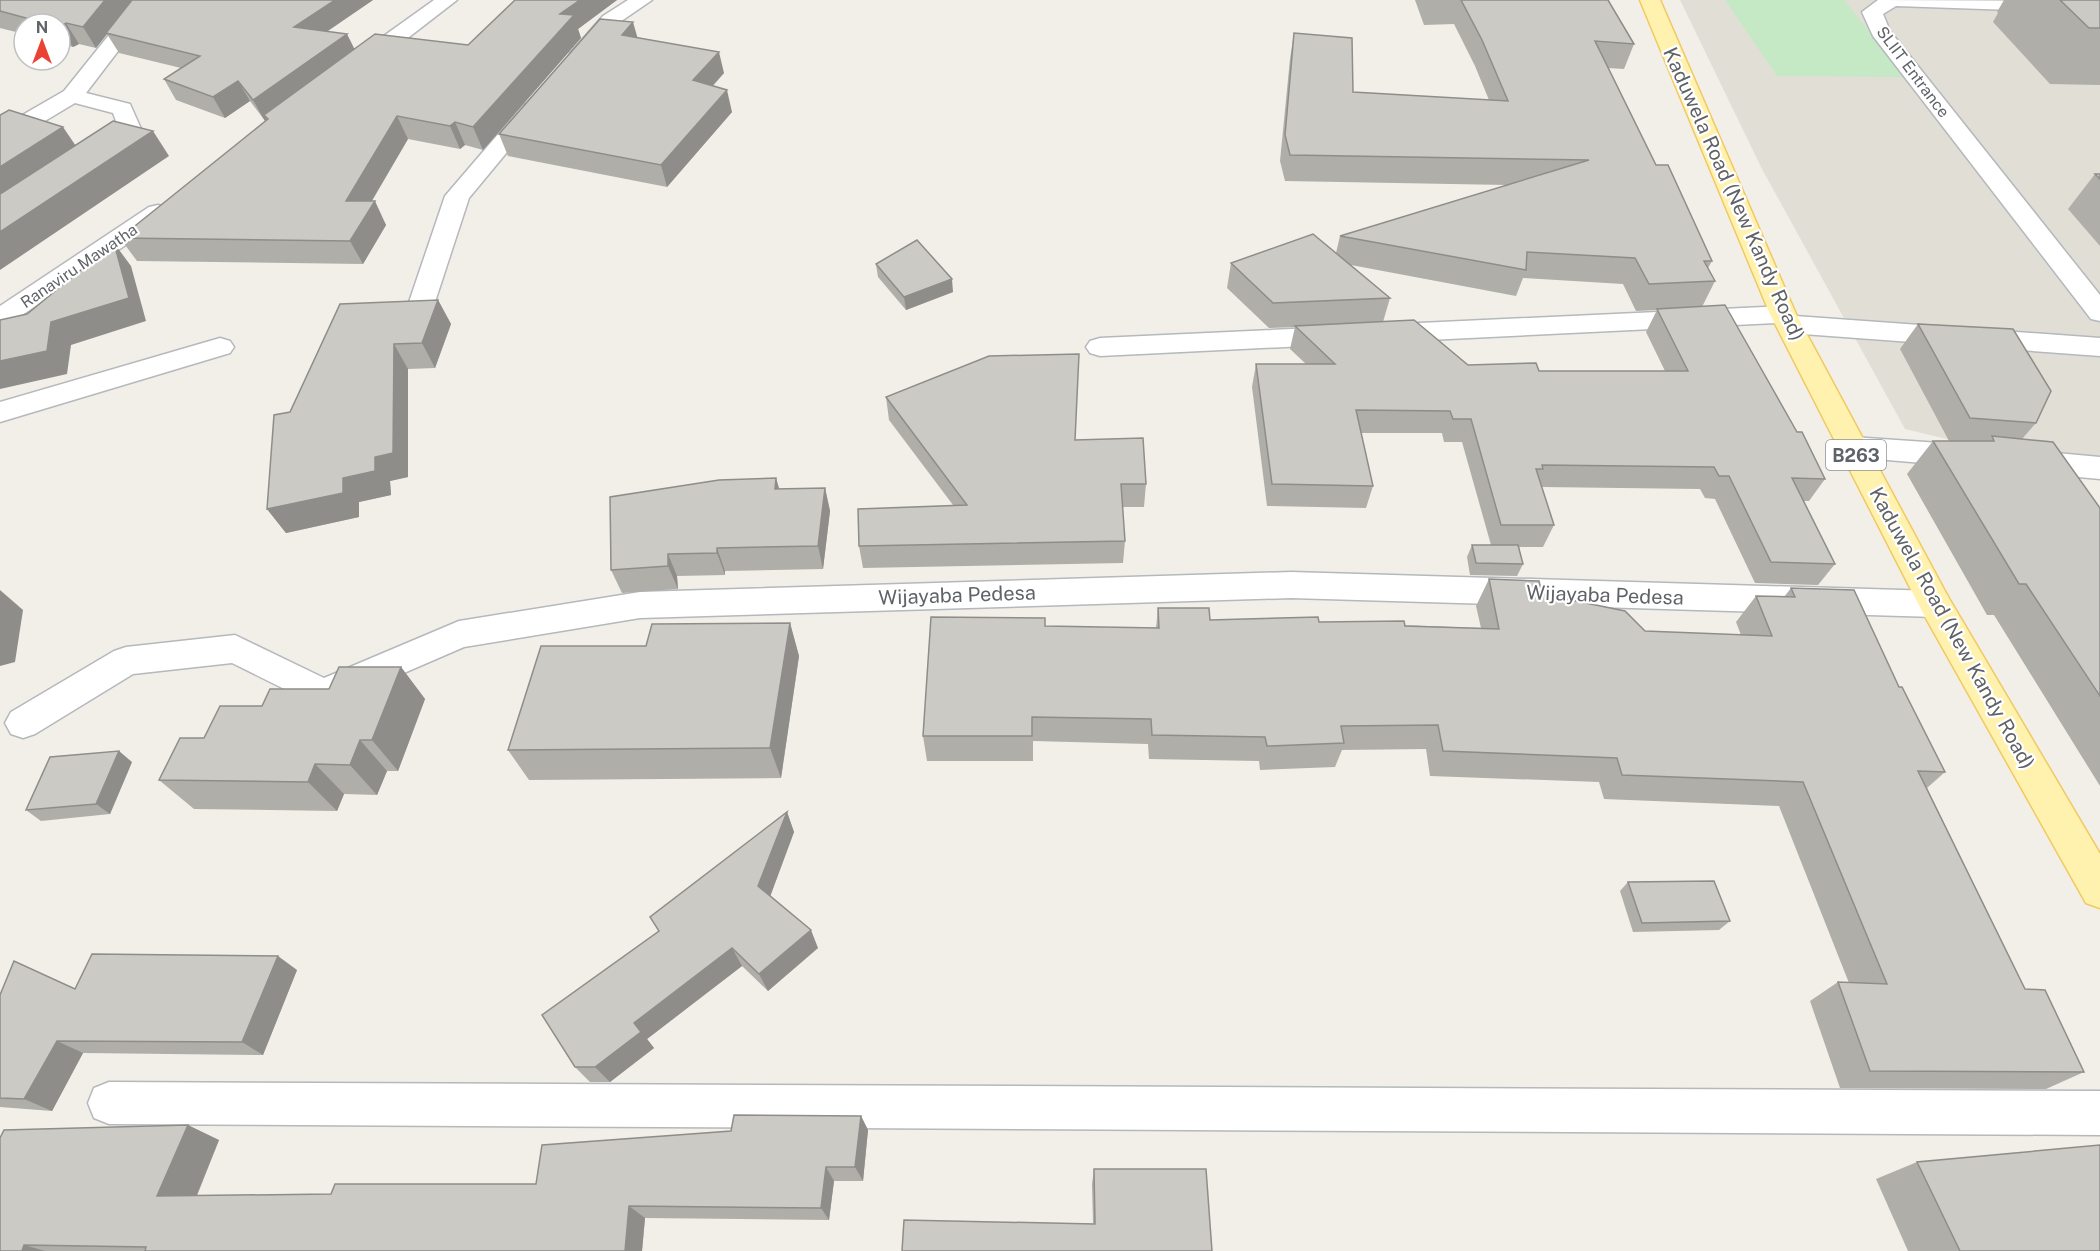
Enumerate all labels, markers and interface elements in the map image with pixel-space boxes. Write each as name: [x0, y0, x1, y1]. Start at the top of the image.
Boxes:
north arrow: [12, 12, 72, 72]
text: N: [36, 18, 48, 37]
street label: SLIIT Entrance: [1873, 23, 1953, 121]
street label: Kaduwela Road (New Kandy Road): [1658, 44, 1810, 344]
street label: Ranaviru Mawatha: [17, 220, 141, 312]
road number: B263: [1826, 440, 1886, 470]
street label: Kaduwela Road (New Kandy Road): [1864, 483, 2040, 773]
street label: Wijayaba Pedesa: [878, 580, 1036, 610]
street label: Wijayaba Pedesa: [1526, 580, 1684, 610]

